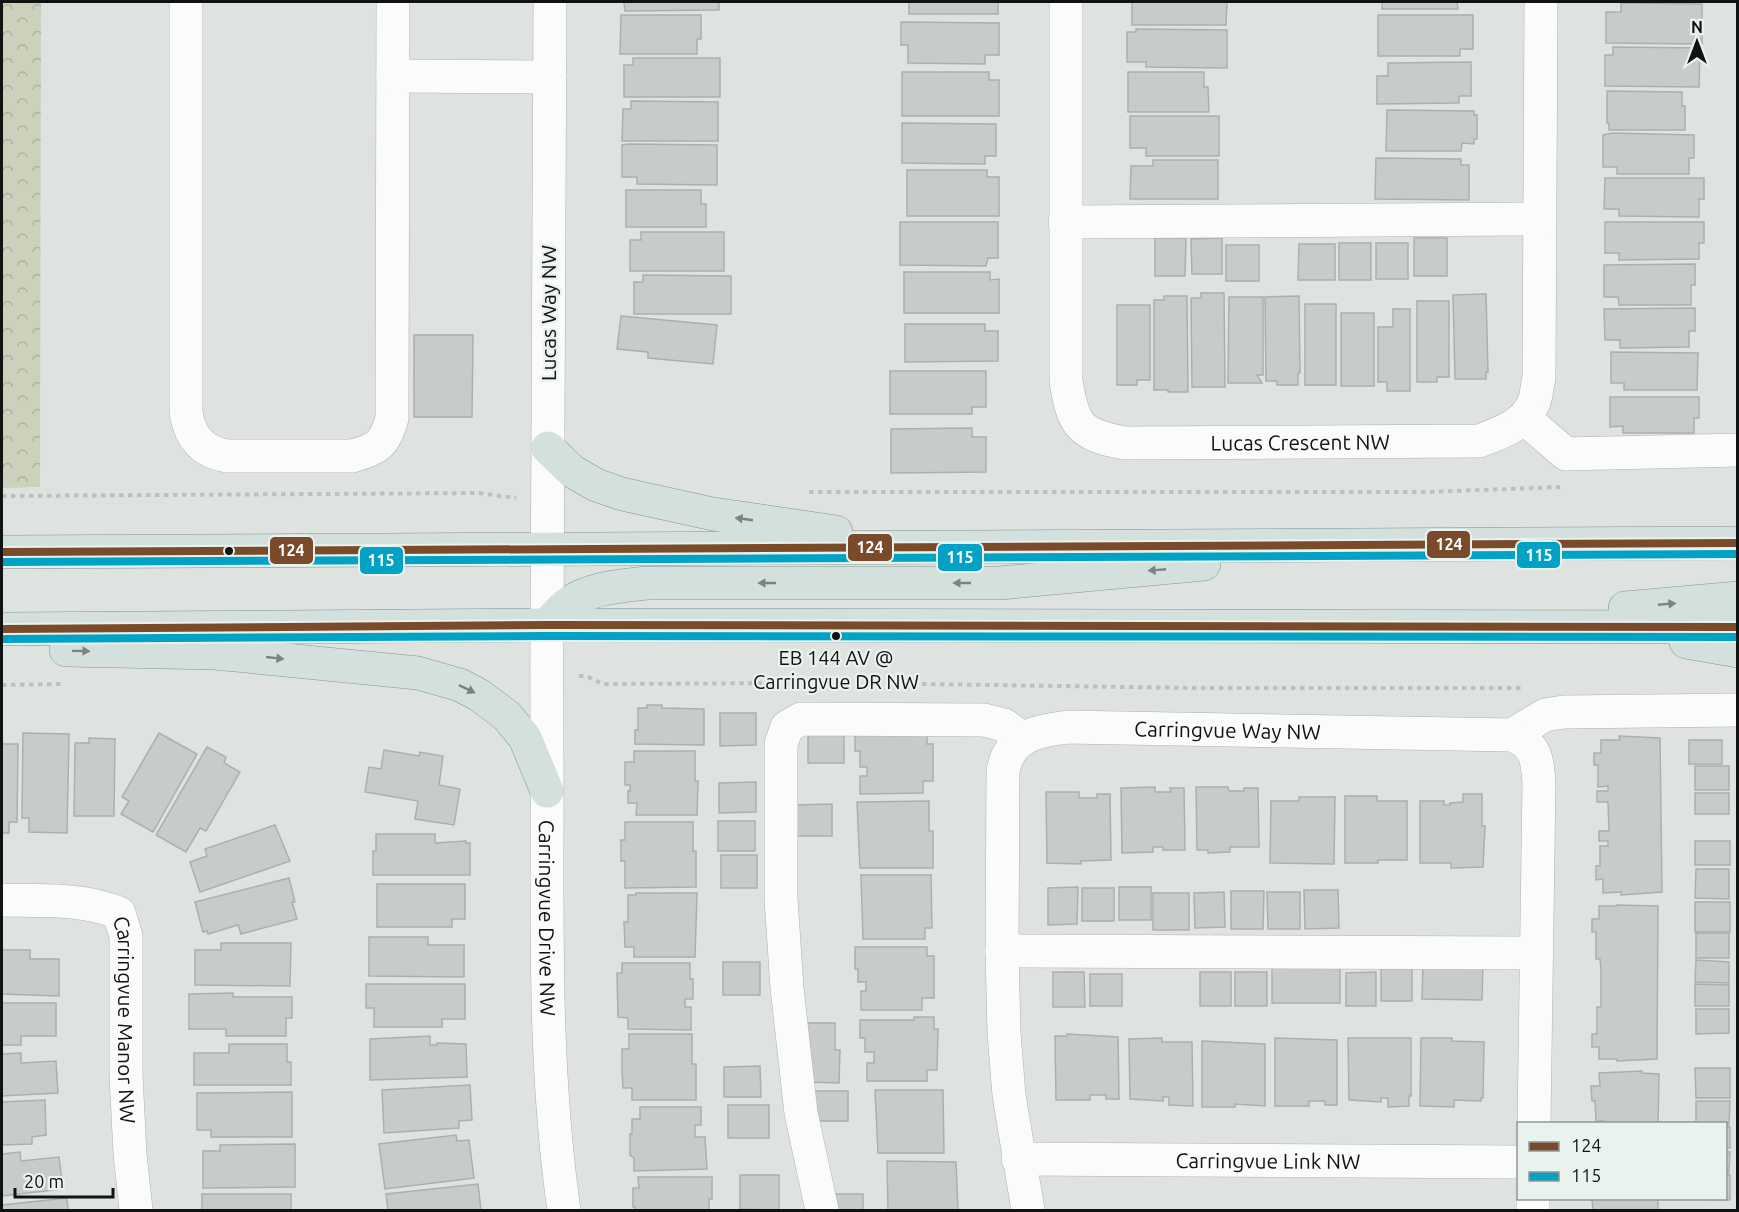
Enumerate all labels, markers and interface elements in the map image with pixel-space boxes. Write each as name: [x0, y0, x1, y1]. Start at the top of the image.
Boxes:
north arrow: [1667, 12, 1727, 72]
text: N: [1691, 18, 1703, 36]
street label: Lucas Way NW: [536, 245, 560, 381]
street label: Lucas Crescent NW: [1210, 430, 1390, 455]
one-way arrow: [735, 514, 754, 523]
line badge: 124: [1426, 530, 1471, 559]
line badge: 124: [847, 533, 893, 562]
text: 124: [1435, 535, 1463, 553]
line badge: 124: [269, 536, 314, 565]
text: 124: [856, 538, 884, 556]
text: 124: [277, 541, 305, 559]
line badge: 115: [1516, 541, 1561, 569]
line badge: 115: [937, 543, 983, 572]
unlabelled marker: [223, 545, 235, 557]
line badge: 115: [359, 546, 404, 575]
text: 115: [1525, 546, 1553, 564]
text: 115: [946, 548, 974, 566]
text: 115: [367, 551, 395, 569]
one-way arrow: [1147, 565, 1166, 574]
one-way arrow: [758, 578, 777, 588]
one-way arrow: [953, 578, 972, 588]
one-way arrow: [1657, 599, 1676, 609]
marker: EB 144 AV @ Carringvue DR NW: [830, 630, 842, 642]
one-way arrow: [71, 646, 90, 656]
place label: EB 144 AV @ Carringvue DR NW: [753, 646, 919, 693]
one-way arrow: [266, 654, 285, 663]
one-way arrow: [458, 684, 475, 693]
street label: Carringvue Way NW: [1134, 716, 1321, 744]
street label: Carringvue Drive NW: [535, 820, 560, 1016]
street label: Carringvue Manor NW: [109, 913, 140, 1124]
legend: [1517, 1122, 1727, 1200]
text: 124: [1571, 1135, 1601, 1155]
street label: Carringvue Link NW: [1175, 1148, 1361, 1173]
scale bar: [15, 1161, 112, 1199]
text: 115: [1571, 1165, 1601, 1185]
text: 20 m: [24, 1171, 64, 1191]

